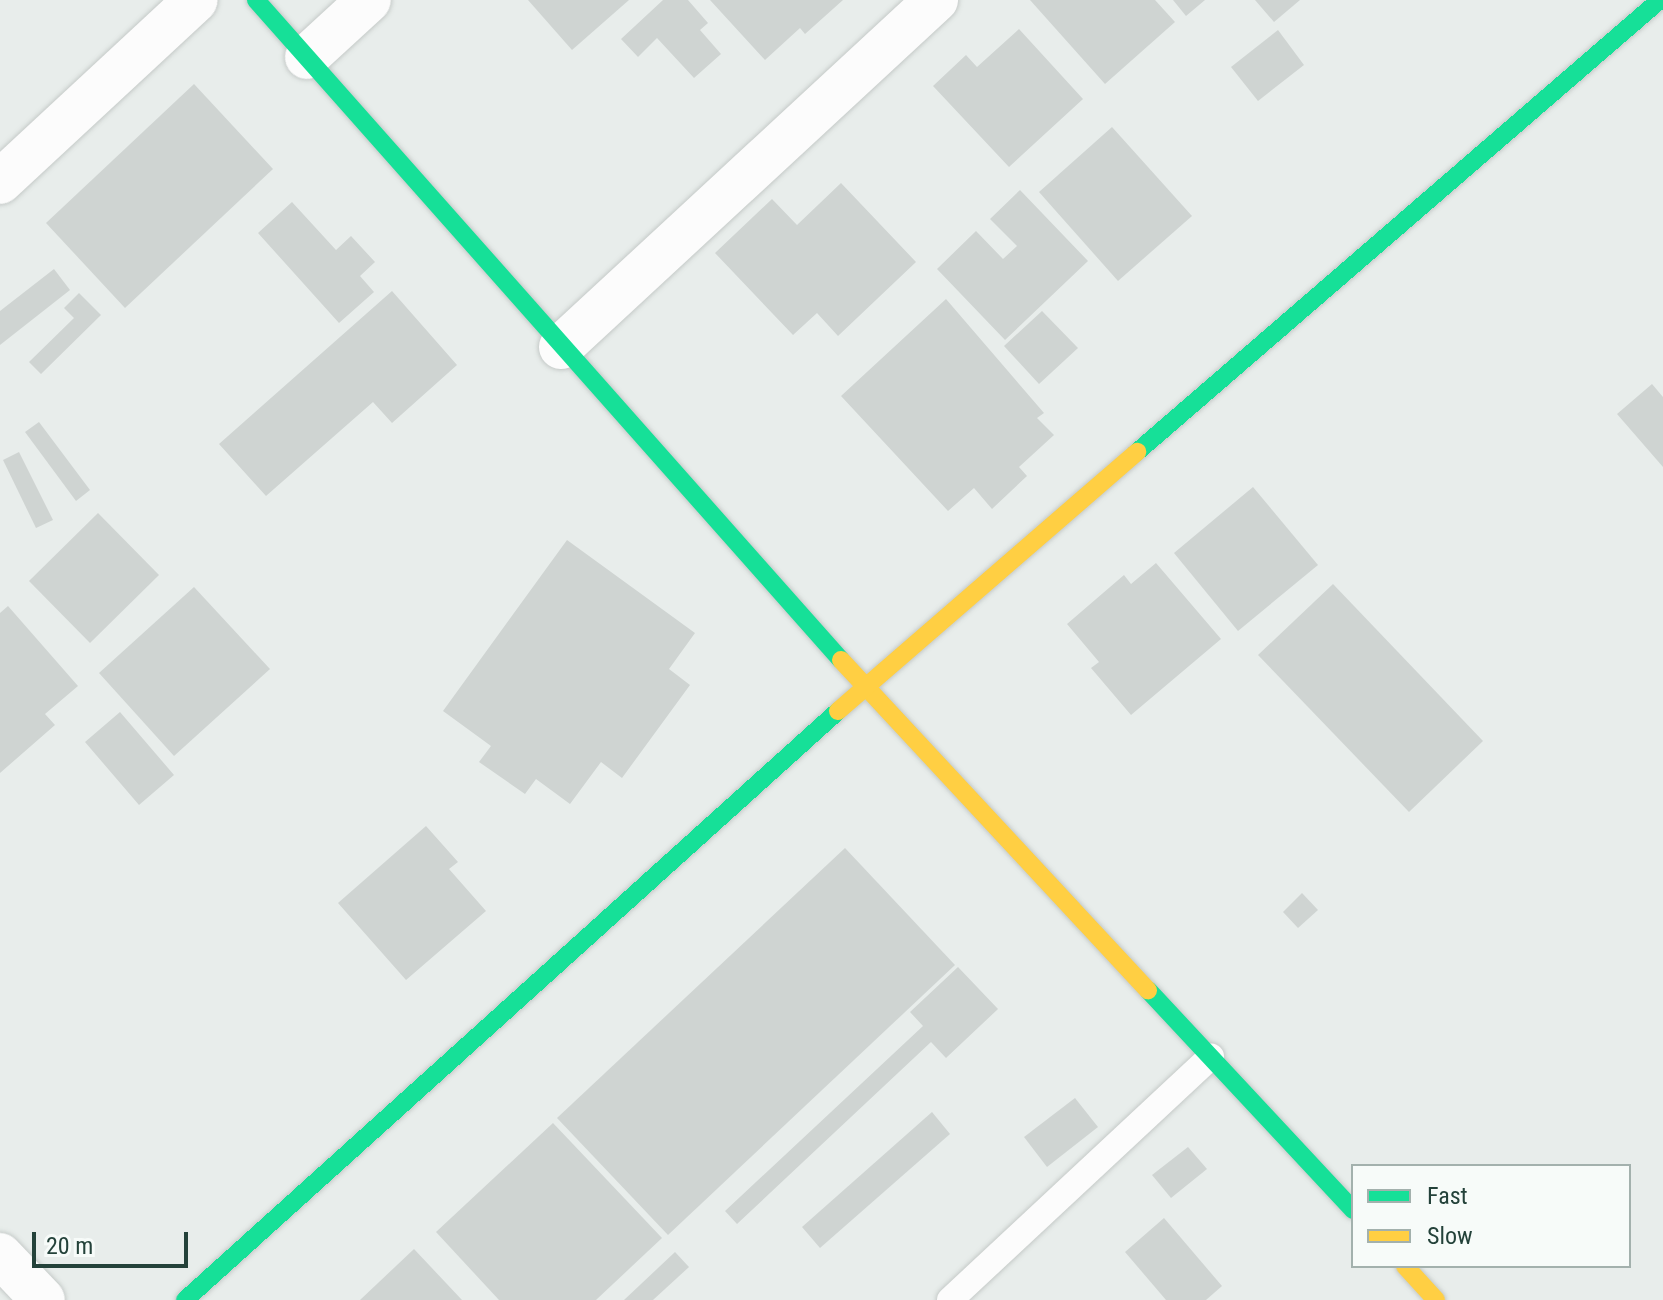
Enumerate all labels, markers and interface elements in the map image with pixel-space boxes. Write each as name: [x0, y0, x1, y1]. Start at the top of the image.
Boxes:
legend: [1351, 1164, 1631, 1268]
text: Fast: [1427, 1182, 1468, 1210]
scale bar: [36, 1216, 192, 1266]
text: Slow: [1427, 1222, 1473, 1250]
text: 20 m: [46, 1232, 93, 1260]

